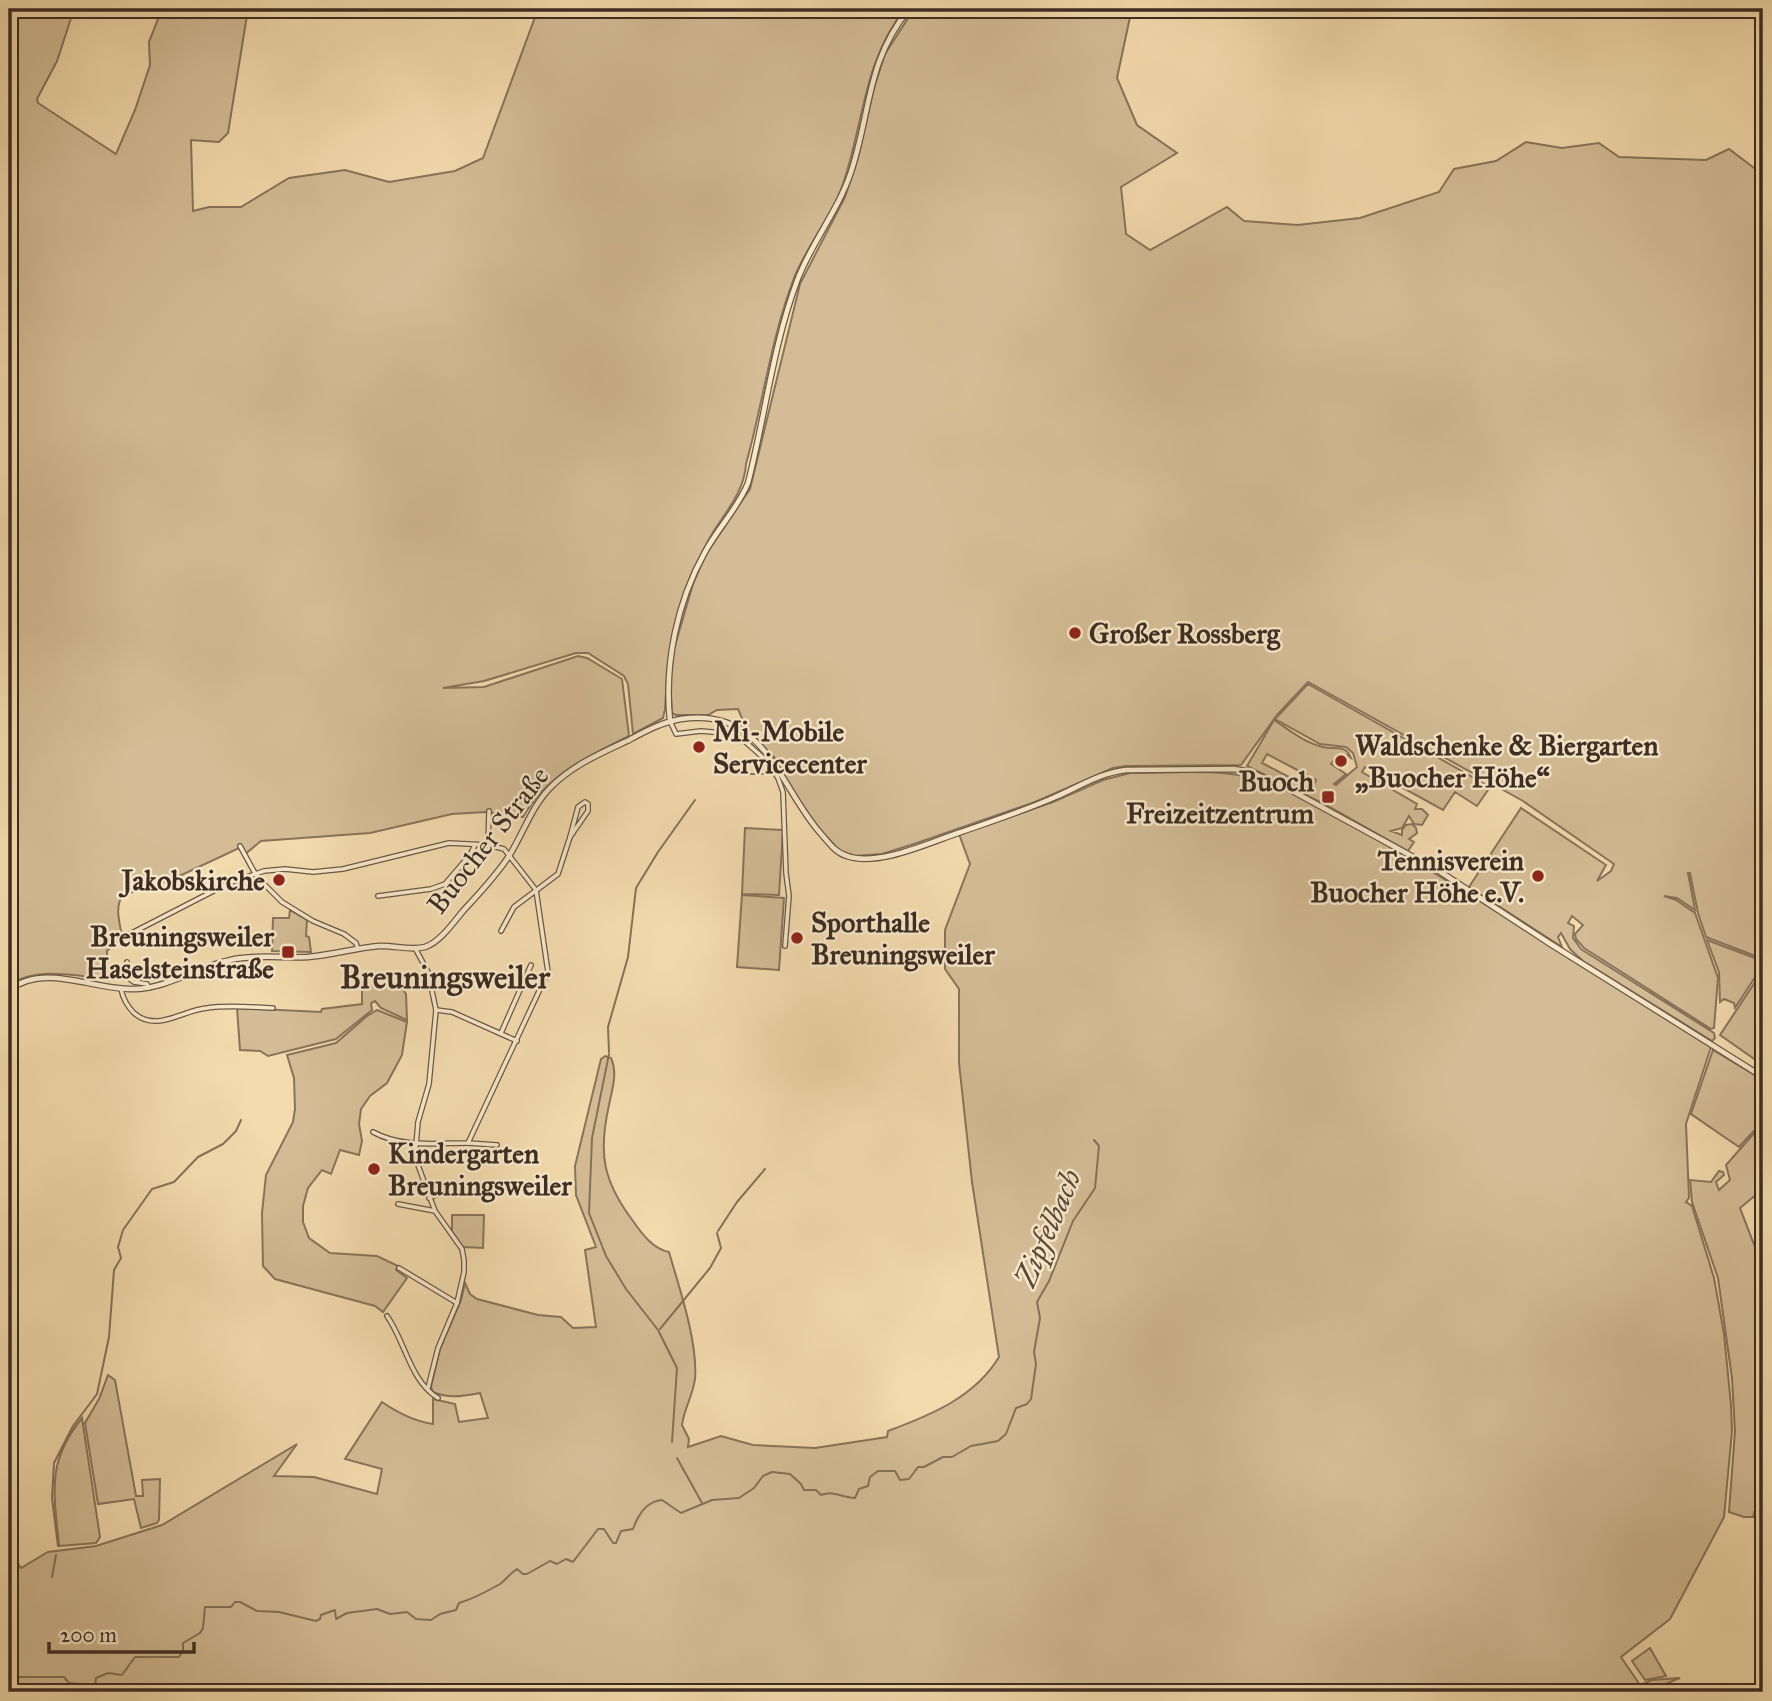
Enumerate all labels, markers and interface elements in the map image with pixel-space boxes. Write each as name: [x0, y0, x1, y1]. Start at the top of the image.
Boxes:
place label: Großer Rossberg: [1089, 616, 1281, 651]
marker: Großer Rossberg: [1067, 625, 1083, 641]
place label: Mi-Mobile Servicecenter: [713, 714, 867, 781]
place label: Waldschenke & Biergarten „Buocher Höhe“: [1355, 728, 1658, 795]
marker: Mi-Mobile Servicecenter: [691, 739, 707, 755]
marker: Waldschenke & Biergarten „Buocher Höhe“: [1333, 753, 1349, 769]
street label: Buocher Straße: [419, 759, 557, 921]
place label: Buoch Freizeitzentrum: [1126, 764, 1314, 831]
marker: Buoch Freizeitzentrum: [1320, 789, 1336, 805]
place label: Tennisverein Buocher Höhe e.V.: [1310, 843, 1524, 910]
place label: Jakobskirche: [118, 863, 265, 898]
marker: Tennisverein Buocher Höhe e.V.: [1530, 868, 1546, 884]
marker: Jakobskirche: [271, 872, 287, 888]
place label: Sporthalle Breuningsweiler: [811, 905, 995, 972]
place label: Breuningsweiler Haselsteinstraße: [85, 919, 275, 986]
marker: Sporthalle Breuningsweiler: [789, 930, 805, 946]
marker: Breuningsweiler Haselsteinstraße: [280, 944, 296, 960]
district label: Breuningsweiler: [340, 958, 551, 997]
place label: Kindergarten Breuningsweiler: [388, 1136, 572, 1203]
marker: Kindergarten Breuningsweiler: [366, 1161, 382, 1177]
water label: Zipfelbach: [1007, 1164, 1090, 1293]
scale bar: [49, 1610, 194, 1654]
text: 200 m: [60, 1622, 117, 1648]

